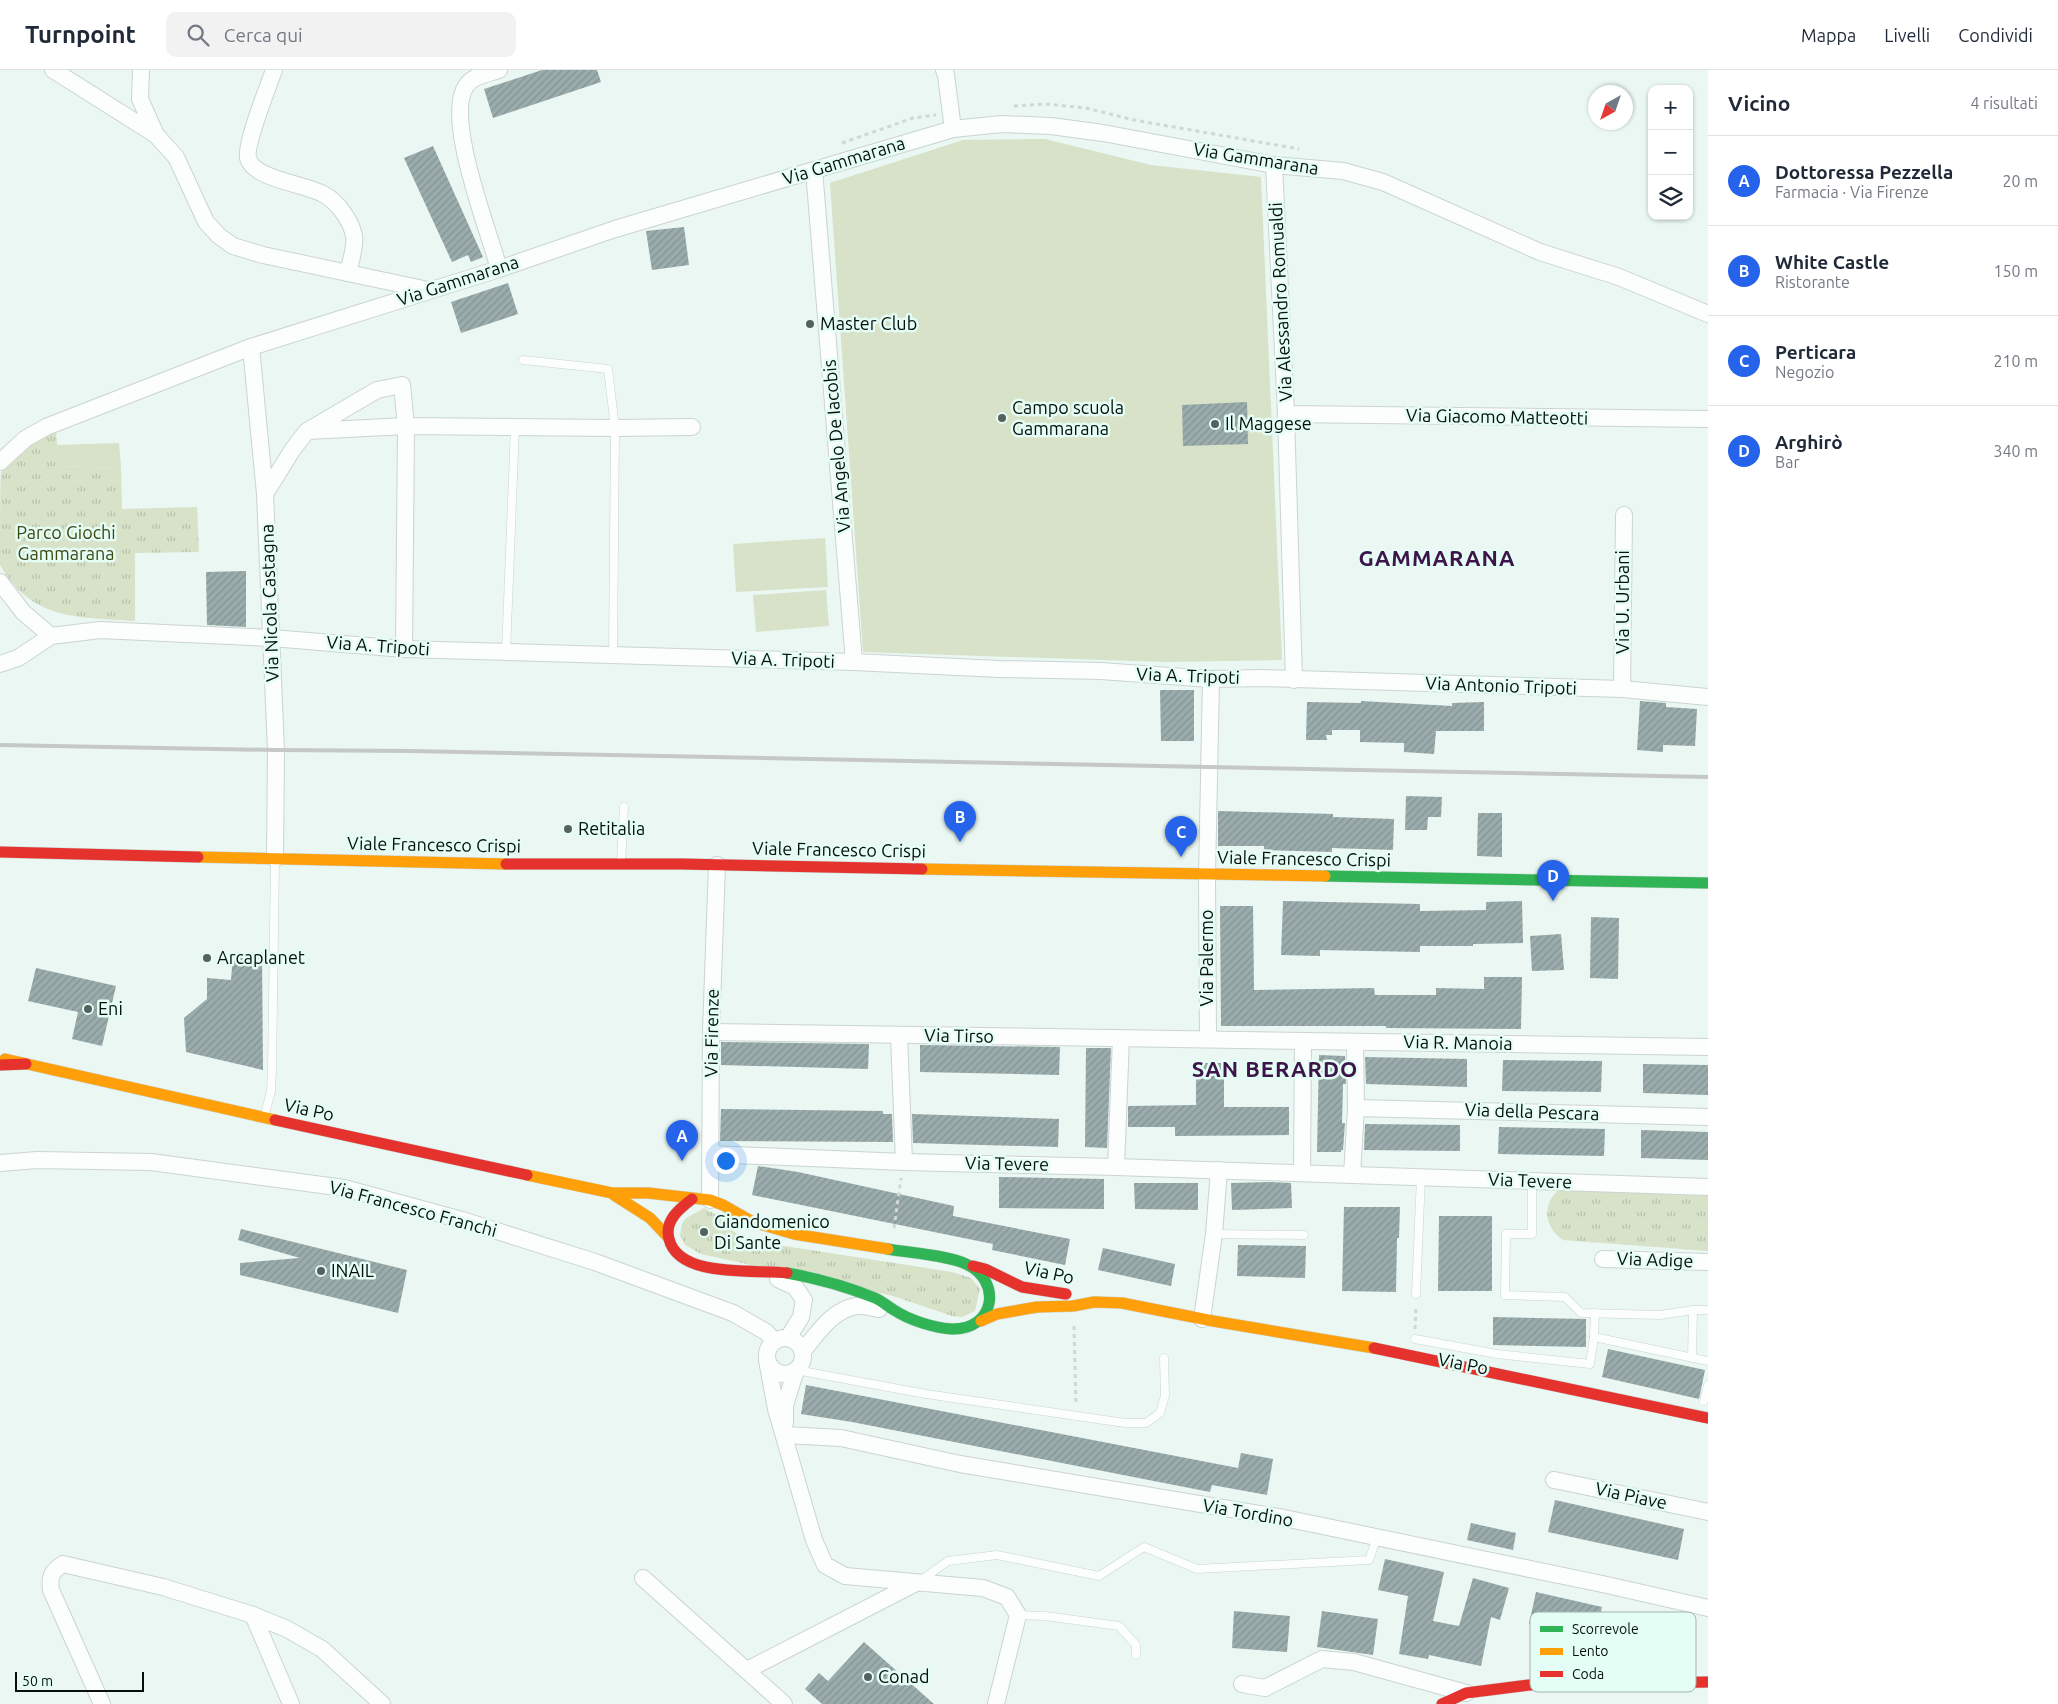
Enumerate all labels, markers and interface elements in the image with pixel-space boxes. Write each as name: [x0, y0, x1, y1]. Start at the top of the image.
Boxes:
search box: [166, 12, 516, 57]
text: Turnpoint: [25, 21, 136, 48]
icon: search: [184, 21, 212, 49]
text: Cerca qui: [224, 24, 303, 46]
text: Mappa: [1801, 25, 1856, 45]
text: Livelli: [1884, 25, 1930, 45]
text: Condividi: [1958, 25, 2033, 45]
north arrow: [1588, 85, 1633, 130]
map controls: [1648, 85, 1693, 220]
button: +: [1648, 85, 1693, 130]
text: Vicino: [1728, 91, 1790, 115]
text: 4 risultati: [1970, 94, 2038, 112]
button: −: [1648, 130, 1693, 175]
street label: Via Gammarana: [780, 132, 907, 188]
street label: Via Gammarana: [1192, 138, 1320, 178]
text: Dottoressa Pezzella: [1775, 161, 1953, 183]
text: A: [1738, 172, 1750, 190]
text: 20 m: [2002, 172, 2038, 190]
button: layers: [1648, 175, 1693, 220]
text: Farmacia · Via Firenze: [1775, 183, 1929, 201]
street label: Via Alessandro Romualdi: [1265, 202, 1295, 402]
street label: Via Gammarana: [394, 251, 521, 309]
text: White Castle: [1775, 251, 1889, 273]
text: B: [1739, 262, 1749, 280]
text: 150 m: [1993, 262, 2038, 280]
text: Ristorante: [1775, 273, 1850, 291]
place label: Master Club: [820, 313, 917, 333]
marker: Master Club: [804, 318, 816, 330]
text: Perticara: [1775, 341, 1856, 363]
text: C: [1739, 352, 1749, 370]
text: 210 m: [1993, 352, 2038, 370]
street label: Via Angelo De Iacobis: [818, 359, 854, 533]
text: Negozio: [1775, 363, 1834, 381]
place label: Campo scuola Gammarana: [1012, 397, 1124, 438]
street label: Via Giacomo Matteotti: [1406, 404, 1588, 428]
marker: Campo scuola Gammarana: [996, 412, 1008, 424]
place label: Il Maggese: [1225, 413, 1312, 433]
marker: Il Maggese: [1209, 418, 1221, 430]
text: Arghirò: [1775, 431, 1843, 453]
text: D: [1738, 442, 1750, 460]
text: 340 m: [1993, 442, 2038, 460]
text: Bar: [1775, 453, 1799, 471]
park label: Parco Giochi Gammarana: [16, 522, 116, 563]
street label: Via Nicola Castagna: [256, 524, 282, 682]
district label: GAMMARANA: [1359, 545, 1515, 570]
street label: Via U. Urbani: [1612, 550, 1632, 654]
street label: Via A. Tripoti: [326, 631, 430, 659]
street label: Via A. Tripoti: [731, 647, 835, 671]
street label: Via A. Tripoti: [1136, 663, 1240, 687]
street label: Via Antonio Tripoti: [1425, 672, 1577, 698]
pin: B: [944, 801, 976, 842]
pin: C: [1165, 816, 1197, 857]
place label: Retitalia: [578, 818, 645, 838]
marker: Retitalia: [562, 823, 574, 835]
street label: Viale Francesco Crispi: [347, 832, 521, 856]
street label: Viale Francesco Crispi: [752, 837, 926, 861]
street label: Viale Francesco Crispi: [1217, 846, 1391, 870]
pin: D: [1537, 860, 1569, 901]
street label: Via Palermo: [1196, 909, 1216, 1007]
place label: Arcaplanet: [217, 947, 305, 967]
marker: Arcaplanet: [201, 952, 213, 964]
street label: Via Firenze: [700, 988, 722, 1077]
place label: Eni: [98, 998, 123, 1018]
marker: Eni: [82, 1003, 94, 1015]
street label: Via Tirso: [924, 1024, 994, 1046]
street label: Via R. Manoia: [1403, 1031, 1513, 1053]
district label: SAN BERARDO: [1192, 1056, 1358, 1081]
street label: Via Po: [282, 1094, 336, 1124]
street label: Via della Pescara: [1464, 1099, 1600, 1123]
pin: A: [666, 1120, 698, 1161]
your location: [713, 1148, 739, 1174]
street label: Via Tevere: [965, 1152, 1049, 1174]
street label: Via Tevere: [1488, 1169, 1572, 1191]
street label: Via Francesco Franchi: [327, 1176, 499, 1240]
place label: Giandomenico Di Sante: [714, 1211, 830, 1252]
marker: Giandomenico Di Sante: [698, 1226, 710, 1238]
street label: Via Adige: [1616, 1248, 1694, 1270]
street label: Via Po: [1022, 1257, 1076, 1287]
place label: INAIL: [331, 1260, 374, 1280]
marker: INAIL: [315, 1265, 327, 1277]
street label: Via Po: [1436, 1348, 1490, 1378]
street label: Via Piave: [1594, 1478, 1669, 1512]
street label: Via Tordino: [1201, 1494, 1295, 1530]
legend: [1530, 1612, 1696, 1692]
text: Scorrevole: [1572, 1621, 1639, 1637]
text: Lento: [1572, 1643, 1609, 1659]
place label: Conad: [878, 1666, 930, 1686]
text: Coda: [1572, 1666, 1604, 1682]
scale bar: [15, 1669, 144, 1692]
marker: Conad: [862, 1671, 874, 1683]
text: 50 m: [22, 1673, 53, 1689]

